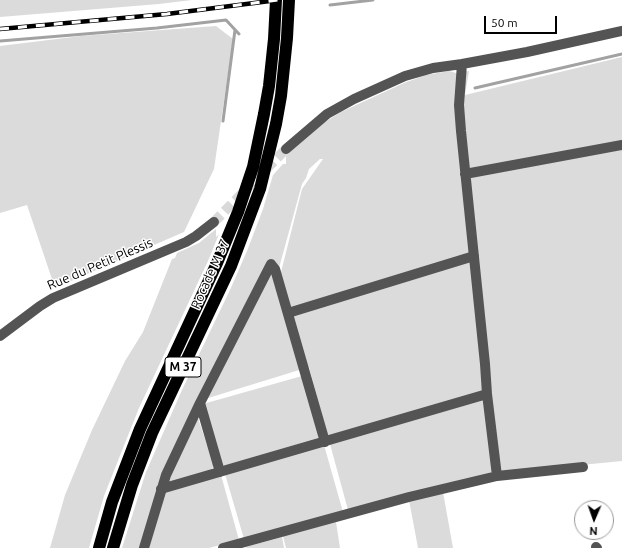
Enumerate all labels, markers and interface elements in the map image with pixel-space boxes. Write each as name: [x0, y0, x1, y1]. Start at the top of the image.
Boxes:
scale bar: [486, 8, 559, 34]
text: 50 m: [491, 16, 518, 29]
street label: Rue du Petit Plessis: [45, 235, 155, 293]
street label: Rocade M 37: [188, 237, 232, 311]
road number: M 37: [165, 357, 201, 377]
north arrow: [574, 500, 614, 540]
text: N: [589, 525, 598, 537]

